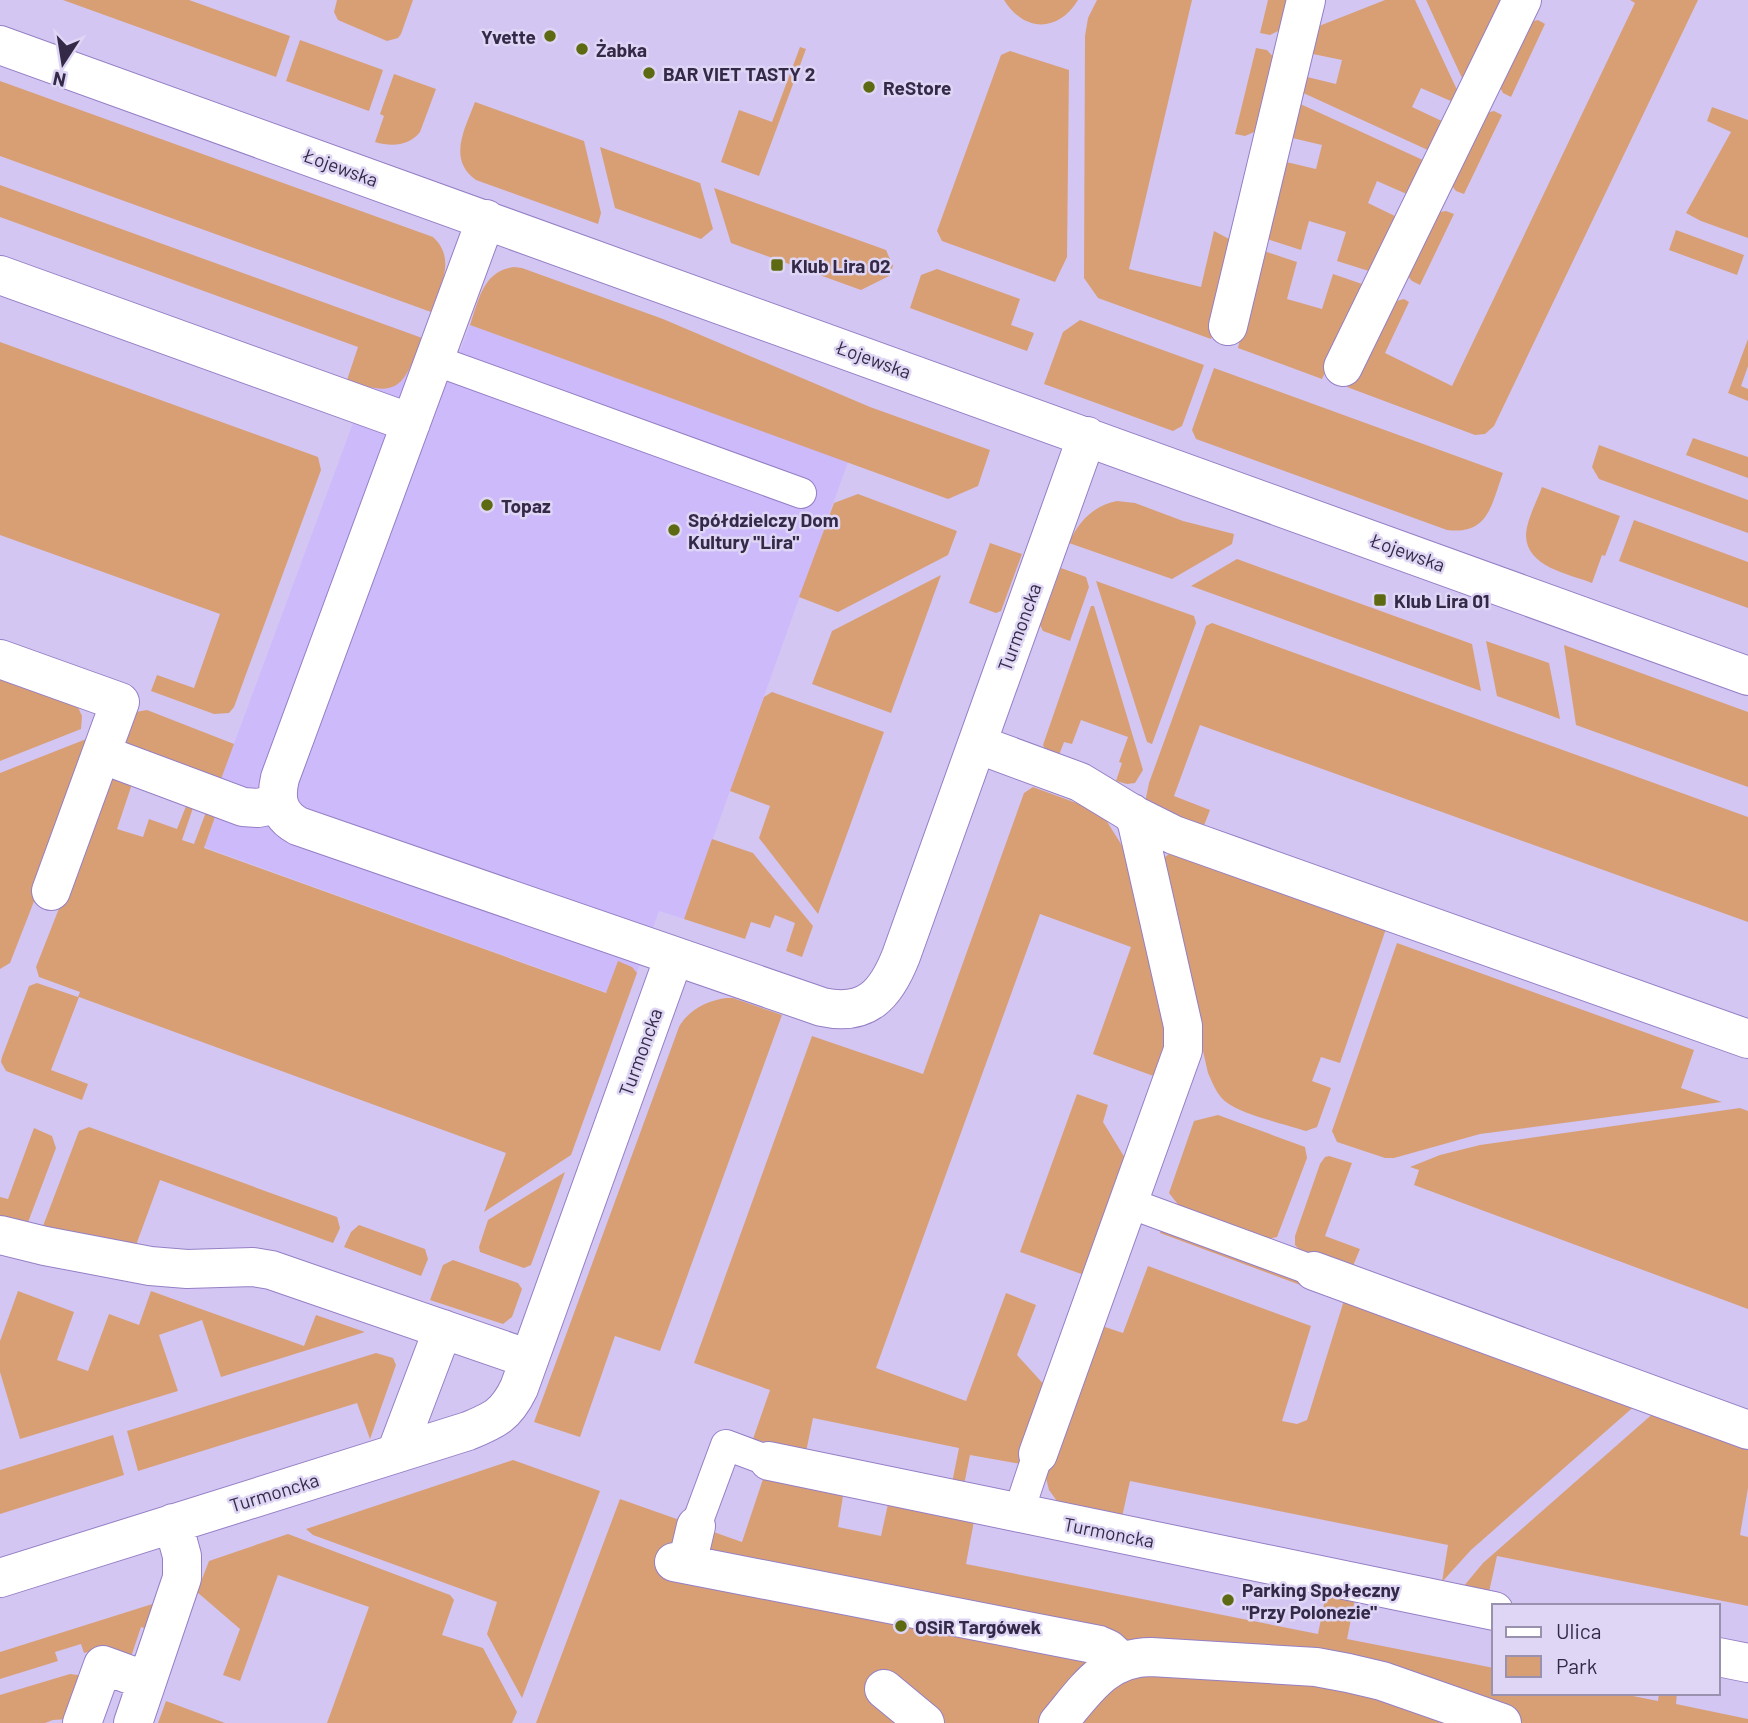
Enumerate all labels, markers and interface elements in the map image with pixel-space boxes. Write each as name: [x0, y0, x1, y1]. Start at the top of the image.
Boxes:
place label: Yvette: [481, 25, 536, 48]
north arrow: [28, 28, 98, 98]
marker: Yvette: [542, 28, 558, 44]
place label: Żabka: [596, 38, 647, 61]
marker: Żabka: [574, 41, 590, 57]
place label: BAR VIET TASTY 2: [663, 62, 815, 85]
marker: BAR VIET TASTY 2: [641, 65, 657, 81]
text: N: [51, 68, 68, 93]
place label: ReStore: [883, 76, 951, 99]
marker: ReStore: [861, 79, 877, 95]
street label: Łojewska: [300, 143, 381, 191]
place label: Klub Lira 02: [791, 254, 891, 277]
marker: Klub Lira 02: [769, 257, 785, 273]
street label: Łojewska: [833, 335, 914, 383]
place label: Topaz: [501, 494, 551, 517]
marker: Topaz: [479, 497, 495, 513]
place label: Spółdzielczy Dom Kultury "Lira": [688, 508, 839, 553]
marker: Spółdzielczy Dom Kultury "Lira": [666, 522, 682, 538]
street label: Łojewska: [1367, 528, 1448, 576]
street label: Turmoncka: [992, 580, 1046, 674]
place label: Klub Lira 01: [1394, 589, 1490, 612]
marker: Klub Lira 01: [1372, 592, 1388, 608]
street label: Turmoncka: [613, 1005, 667, 1099]
street label: Turmoncka: [227, 1468, 321, 1516]
street label: Turmoncka: [1062, 1512, 1156, 1552]
place label: Parking Społeczny "Przy Polonezie": [1242, 1578, 1401, 1623]
marker: Parking Społeczny "Przy Polonezie": [1220, 1592, 1236, 1608]
legend: [1492, 1604, 1720, 1695]
place label: OSiR Targówek: [915, 1615, 1041, 1638]
marker: OSiR Targówek: [893, 1618, 909, 1634]
text: Ulica: [1556, 1618, 1601, 1643]
text: Park: [1556, 1653, 1597, 1678]

